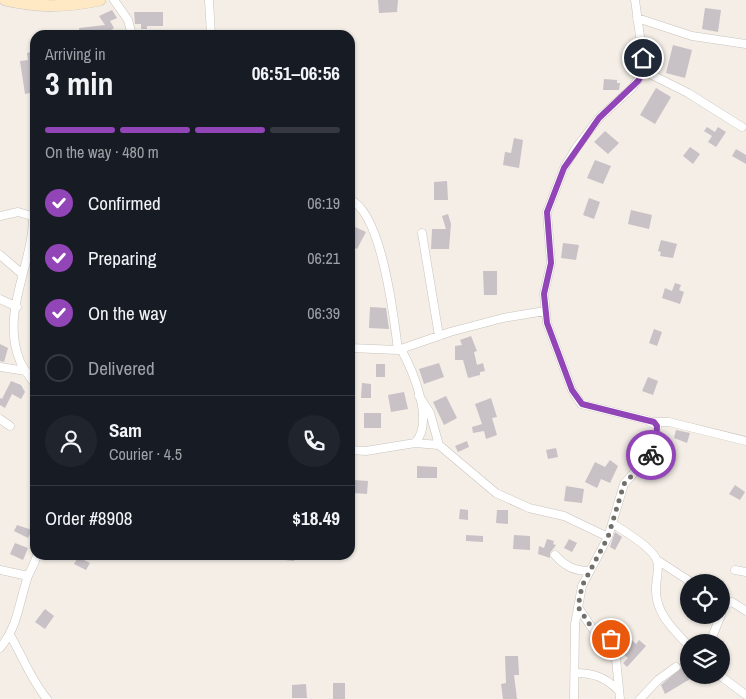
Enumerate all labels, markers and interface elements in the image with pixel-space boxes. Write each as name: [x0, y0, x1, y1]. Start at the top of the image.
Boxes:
pin: [622, 37, 664, 79]
text: Arriving in: [45, 43, 106, 65]
icon: home: [629, 44, 657, 72]
text: 06:51–06:56: [252, 60, 340, 86]
text: 3 min: [45, 62, 114, 105]
text: On the way · 480 m: [45, 141, 159, 163]
icon: check: [45, 189, 73, 217]
text: Confirmed: [88, 190, 161, 216]
text: 06:19: [307, 192, 340, 214]
icon: check: [45, 244, 73, 272]
text: Preparing: [88, 245, 156, 271]
text: 06:21: [307, 247, 340, 269]
icon: check: [45, 299, 73, 327]
text: On the way: [88, 300, 167, 326]
text: 06:39: [307, 302, 340, 324]
text: Delivered: [88, 355, 155, 381]
button: person: [45, 415, 97, 467]
button: phone: [288, 415, 340, 467]
text: Sam: [109, 417, 142, 443]
courier: [626, 430, 676, 480]
icon: bike: [637, 441, 665, 469]
text: Courier · 4.5: [109, 443, 182, 465]
text: Order #8908: [45, 505, 132, 531]
text: $18.49: [292, 505, 340, 531]
map controls: [680, 574, 730, 684]
button: locate: [680, 574, 730, 624]
pin: [590, 618, 632, 660]
icon: bag: [597, 625, 625, 653]
button: layers: [680, 634, 730, 684]

